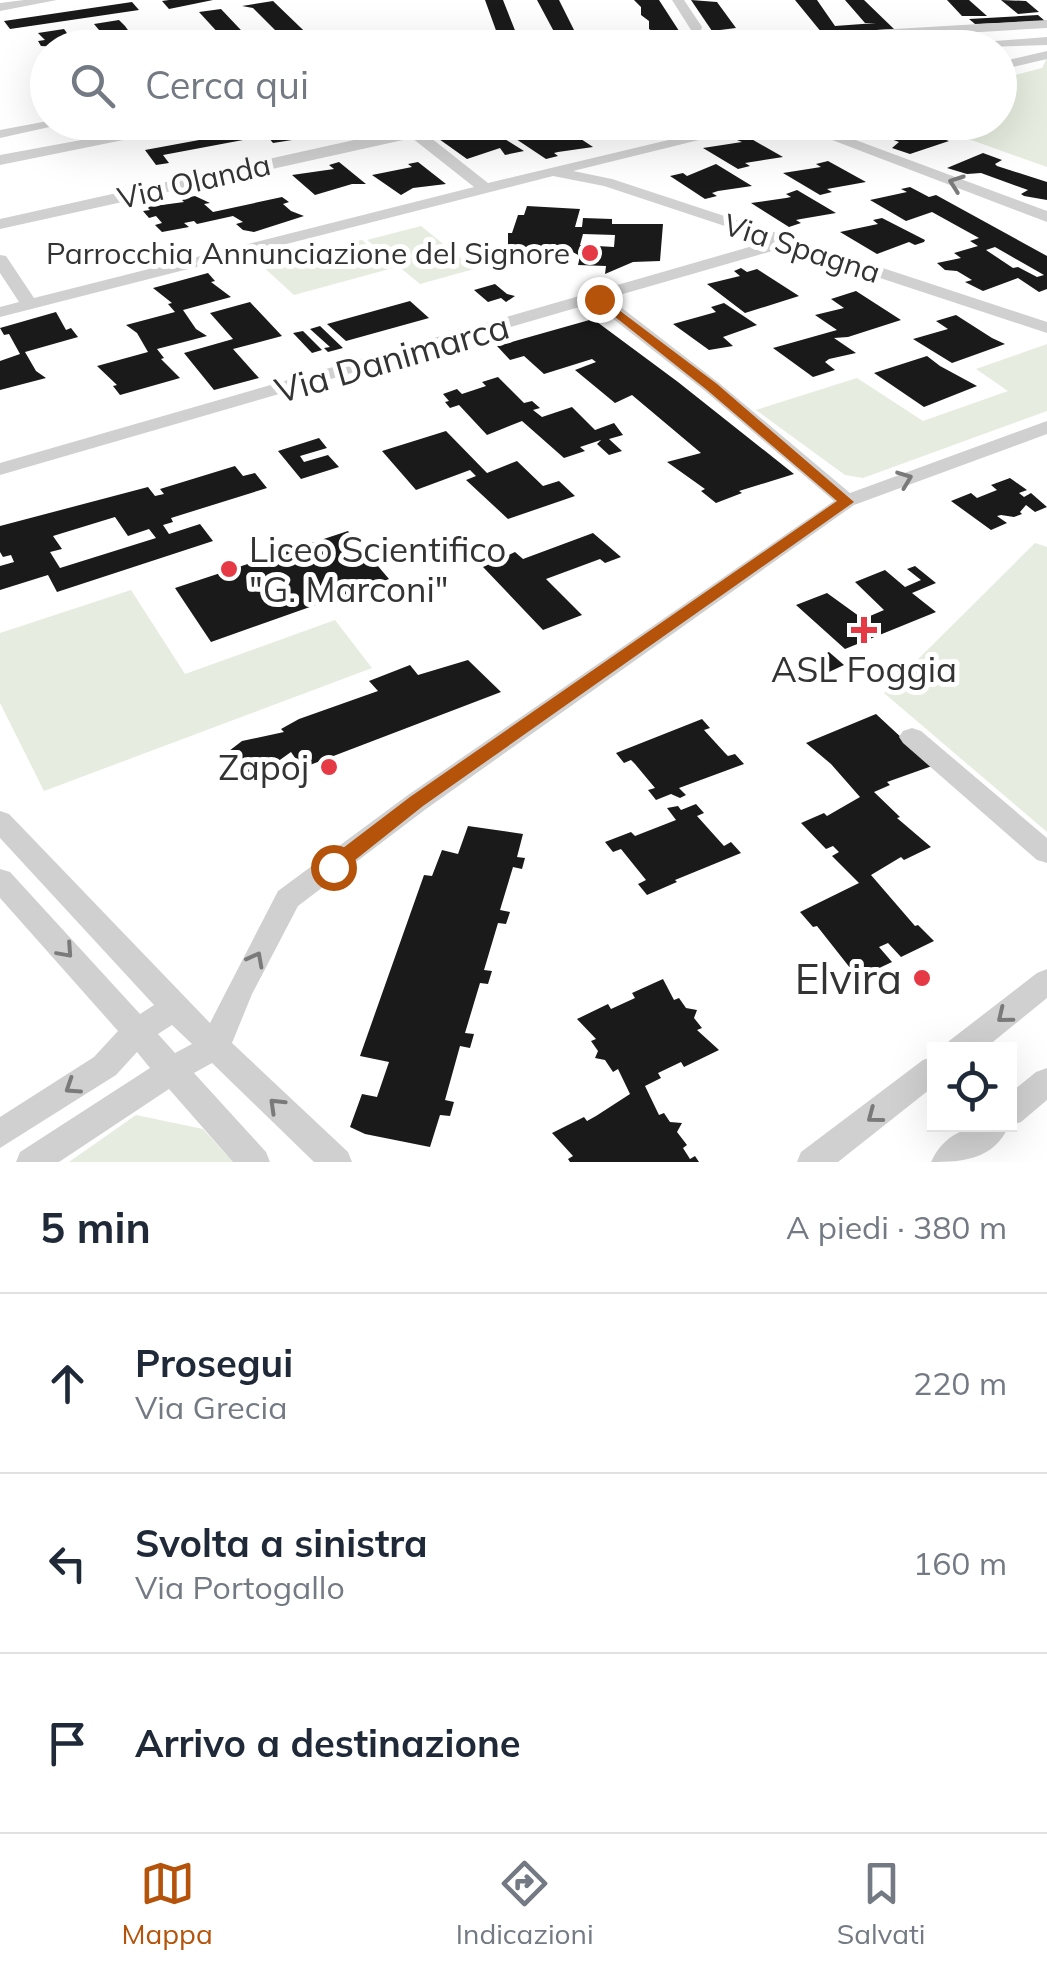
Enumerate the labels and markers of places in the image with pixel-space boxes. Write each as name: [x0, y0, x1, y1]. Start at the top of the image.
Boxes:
place label: Parrocchia Annunciazione del Signore: [46, 234, 570, 272]
marker: Parrocchia Annunciazione del Signore: [579, 242, 601, 264]
place label: Liceo Scientifico "G. Marconi": [249, 527, 506, 611]
marker: Liceo Scientifico "G. Marconi": [218, 558, 240, 580]
marker: ASL Foggia: [851, 617, 877, 643]
place label: ASL Foggia: [771, 647, 957, 691]
place label: Zapoj: [218, 745, 309, 789]
marker: Zapoj: [318, 756, 340, 778]
place label: Elvira: [795, 952, 902, 1005]
marker: Elvira: [911, 967, 933, 989]

